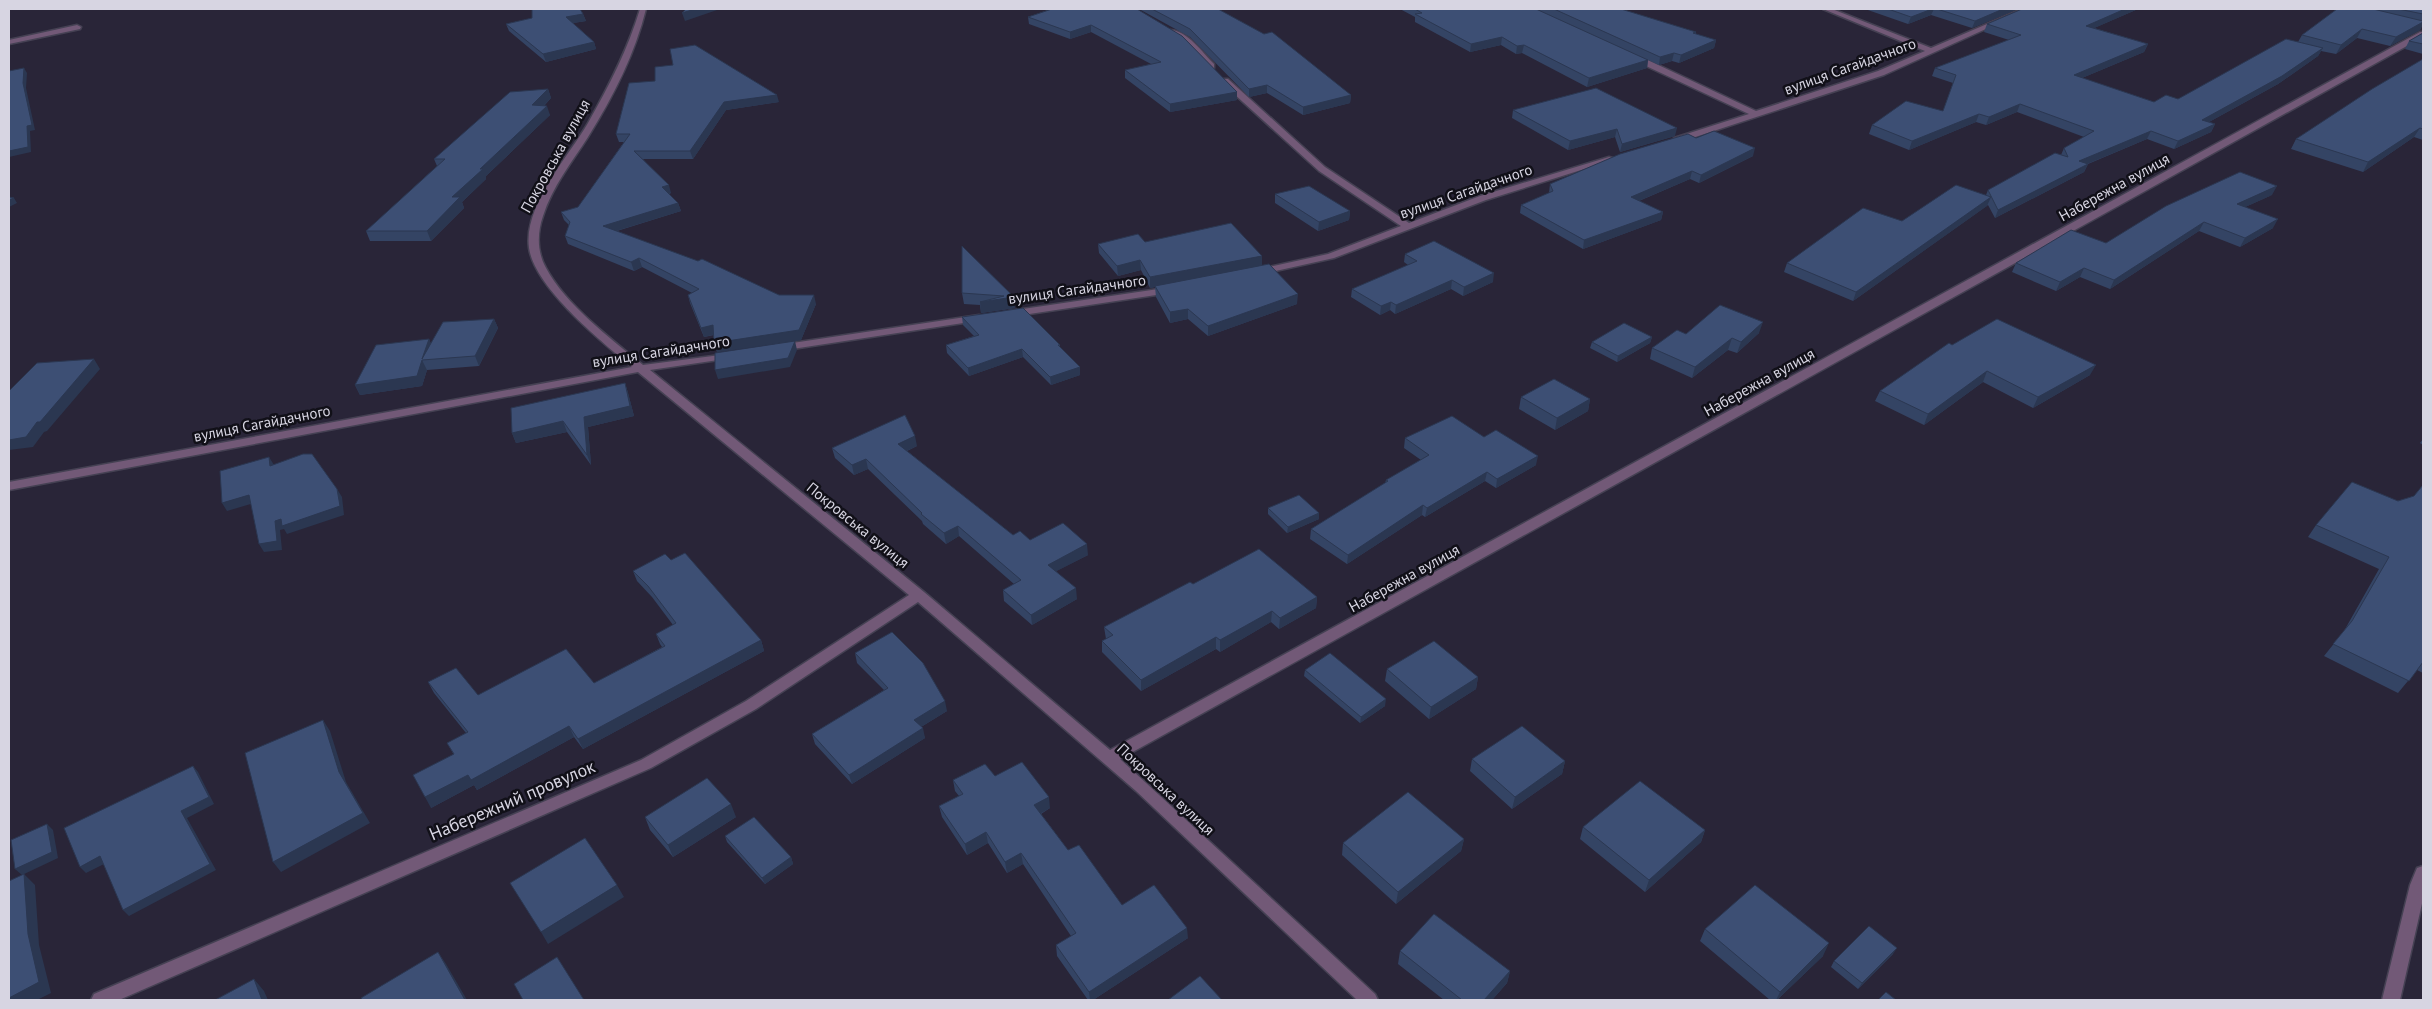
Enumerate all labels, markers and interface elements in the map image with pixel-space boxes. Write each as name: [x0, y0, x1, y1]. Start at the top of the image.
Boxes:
street label: вулиця Сагайдачного: [1781, 33, 1919, 99]
street label: Покровська вулиця: [516, 96, 594, 216]
street label: Набережна вулиця: [2055, 149, 2173, 225]
street label: вулиця Сагайдачного: [1397, 159, 1535, 223]
street label: вулиця Сагайдачного: [1007, 270, 1147, 308]
street label: вулиця Сагайдачного: [591, 331, 731, 371]
street label: Набережна вулиця: [1700, 344, 1818, 420]
street label: вулиця Сагайдачного: [192, 400, 332, 446]
street label: Покровська вулиця: [803, 478, 913, 572]
street label: Набережна вулиця: [1345, 540, 1463, 616]
street label: Покровська вулиця: [1113, 739, 1219, 839]
street label: Набережний провулок: [426, 754, 599, 845]

